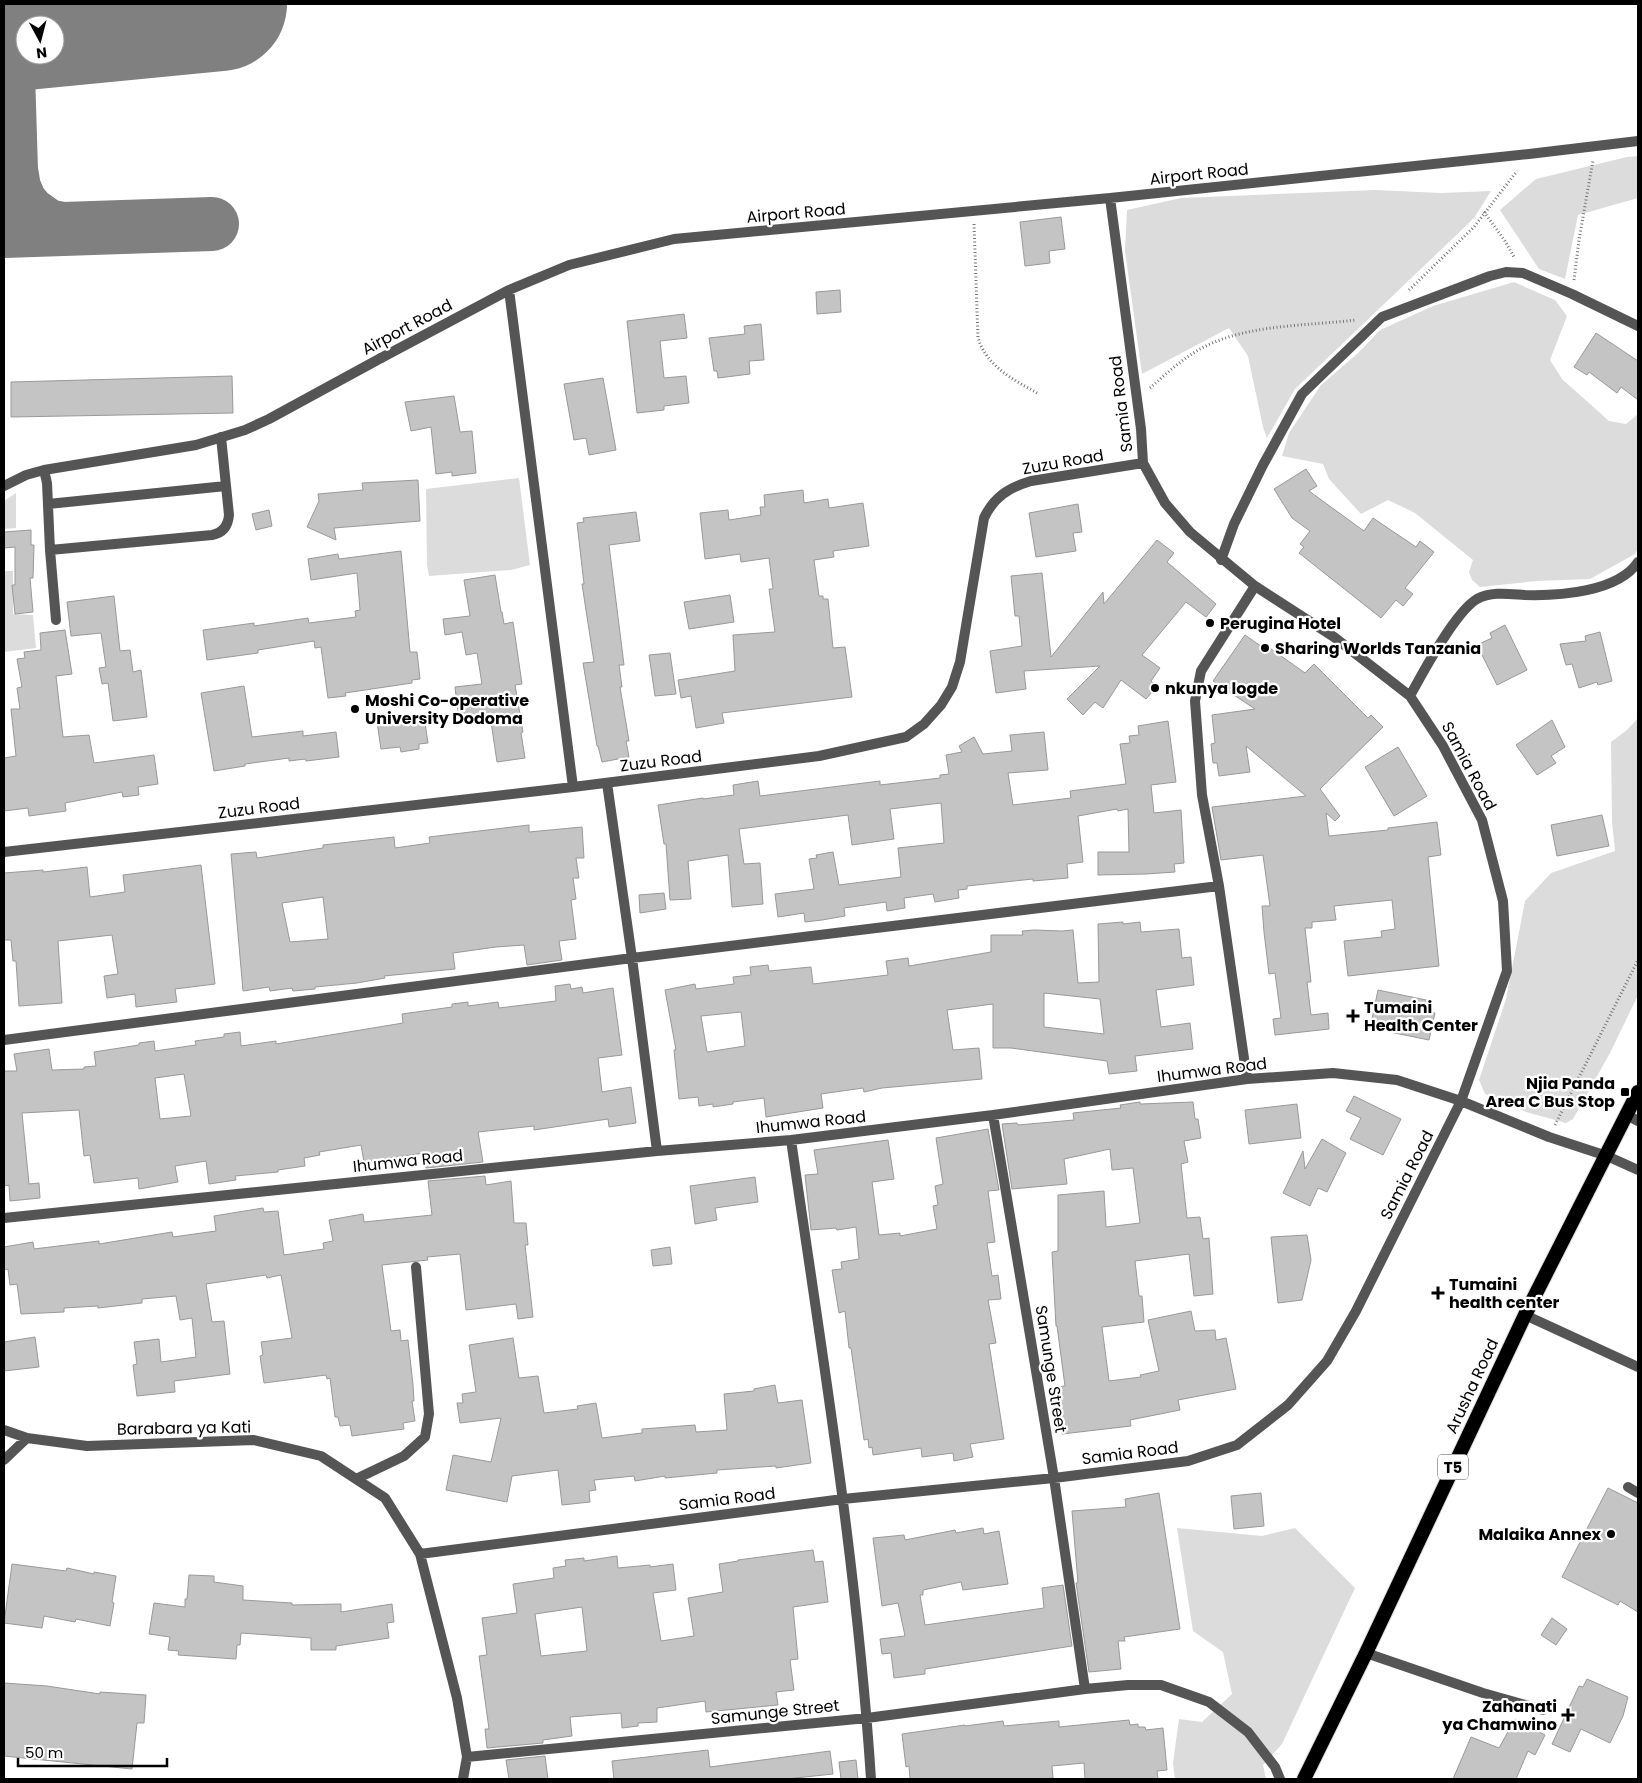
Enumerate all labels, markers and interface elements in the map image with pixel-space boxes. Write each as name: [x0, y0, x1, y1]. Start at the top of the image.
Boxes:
north arrow: [15, 15, 65, 65]
text: N: [35, 42, 48, 63]
street label: Airport Road: [1148, 157, 1250, 191]
street label: Airport Road: [745, 197, 847, 229]
street label: Airport Road: [358, 294, 456, 360]
street label: Samia Road: [1104, 354, 1138, 454]
street label: Zuzu Road: [1020, 444, 1106, 480]
place label: Perugina Hotel: [1220, 612, 1341, 635]
marker: Perugina Hotel: [1204, 617, 1216, 629]
place label: Sharing Worlds Tanzania: [1275, 637, 1481, 660]
marker: Sharing Worlds Tanzania: [1259, 642, 1271, 654]
place label: nkunya logde: [1165, 677, 1278, 700]
marker: nkunya logde: [1149, 682, 1161, 694]
place label: Moshi Co-operative University Dodoma: [365, 689, 529, 730]
marker: Moshi Co-operative University Dodoma: [349, 703, 361, 715]
street label: Samia Road: [1436, 718, 1502, 814]
street label: Zuzu Road: [619, 745, 703, 777]
street label: Zuzu Road: [217, 792, 301, 824]
place label: Tumaini Health Center: [1364, 996, 1478, 1037]
marker: Tumaini Health Center: [1346, 1009, 1360, 1023]
street label: Ihumwa Road: [1156, 1052, 1268, 1088]
place label: Njia Panda Area C Bus Stop: [1486, 1072, 1615, 1113]
marker: Njia Panda Area C Bus Stop: [1619, 1086, 1631, 1098]
street label: Ihumwa Road: [755, 1105, 867, 1139]
street label: Samia Road: [1375, 1126, 1439, 1224]
street label: Ihumwa Road: [352, 1144, 464, 1178]
place label: Tumaini health center: [1449, 1273, 1560, 1314]
marker: Tumaini health center: [1431, 1286, 1445, 1300]
street label: Samunge Street: [1030, 1303, 1072, 1435]
street label: Arusha Road: [1440, 1335, 1504, 1437]
street label: Barabara ya Kati: [117, 1415, 251, 1441]
street label: Samia Road: [1080, 1436, 1180, 1470]
road number: T5: [1438, 1454, 1468, 1480]
street label: Samia Road: [677, 1482, 777, 1516]
place label: Malaika Annex: [1478, 1523, 1602, 1546]
marker: Malaika Annex: [1605, 1528, 1617, 1540]
street label: Samunge Street: [710, 1694, 841, 1730]
place label: Zahanati ya Chamwino: [1441, 1695, 1557, 1736]
marker: Zahanati ya Chamwino: [1561, 1708, 1575, 1722]
scale bar: [18, 1736, 166, 1768]
text: 50 m: [25, 1742, 63, 1763]

